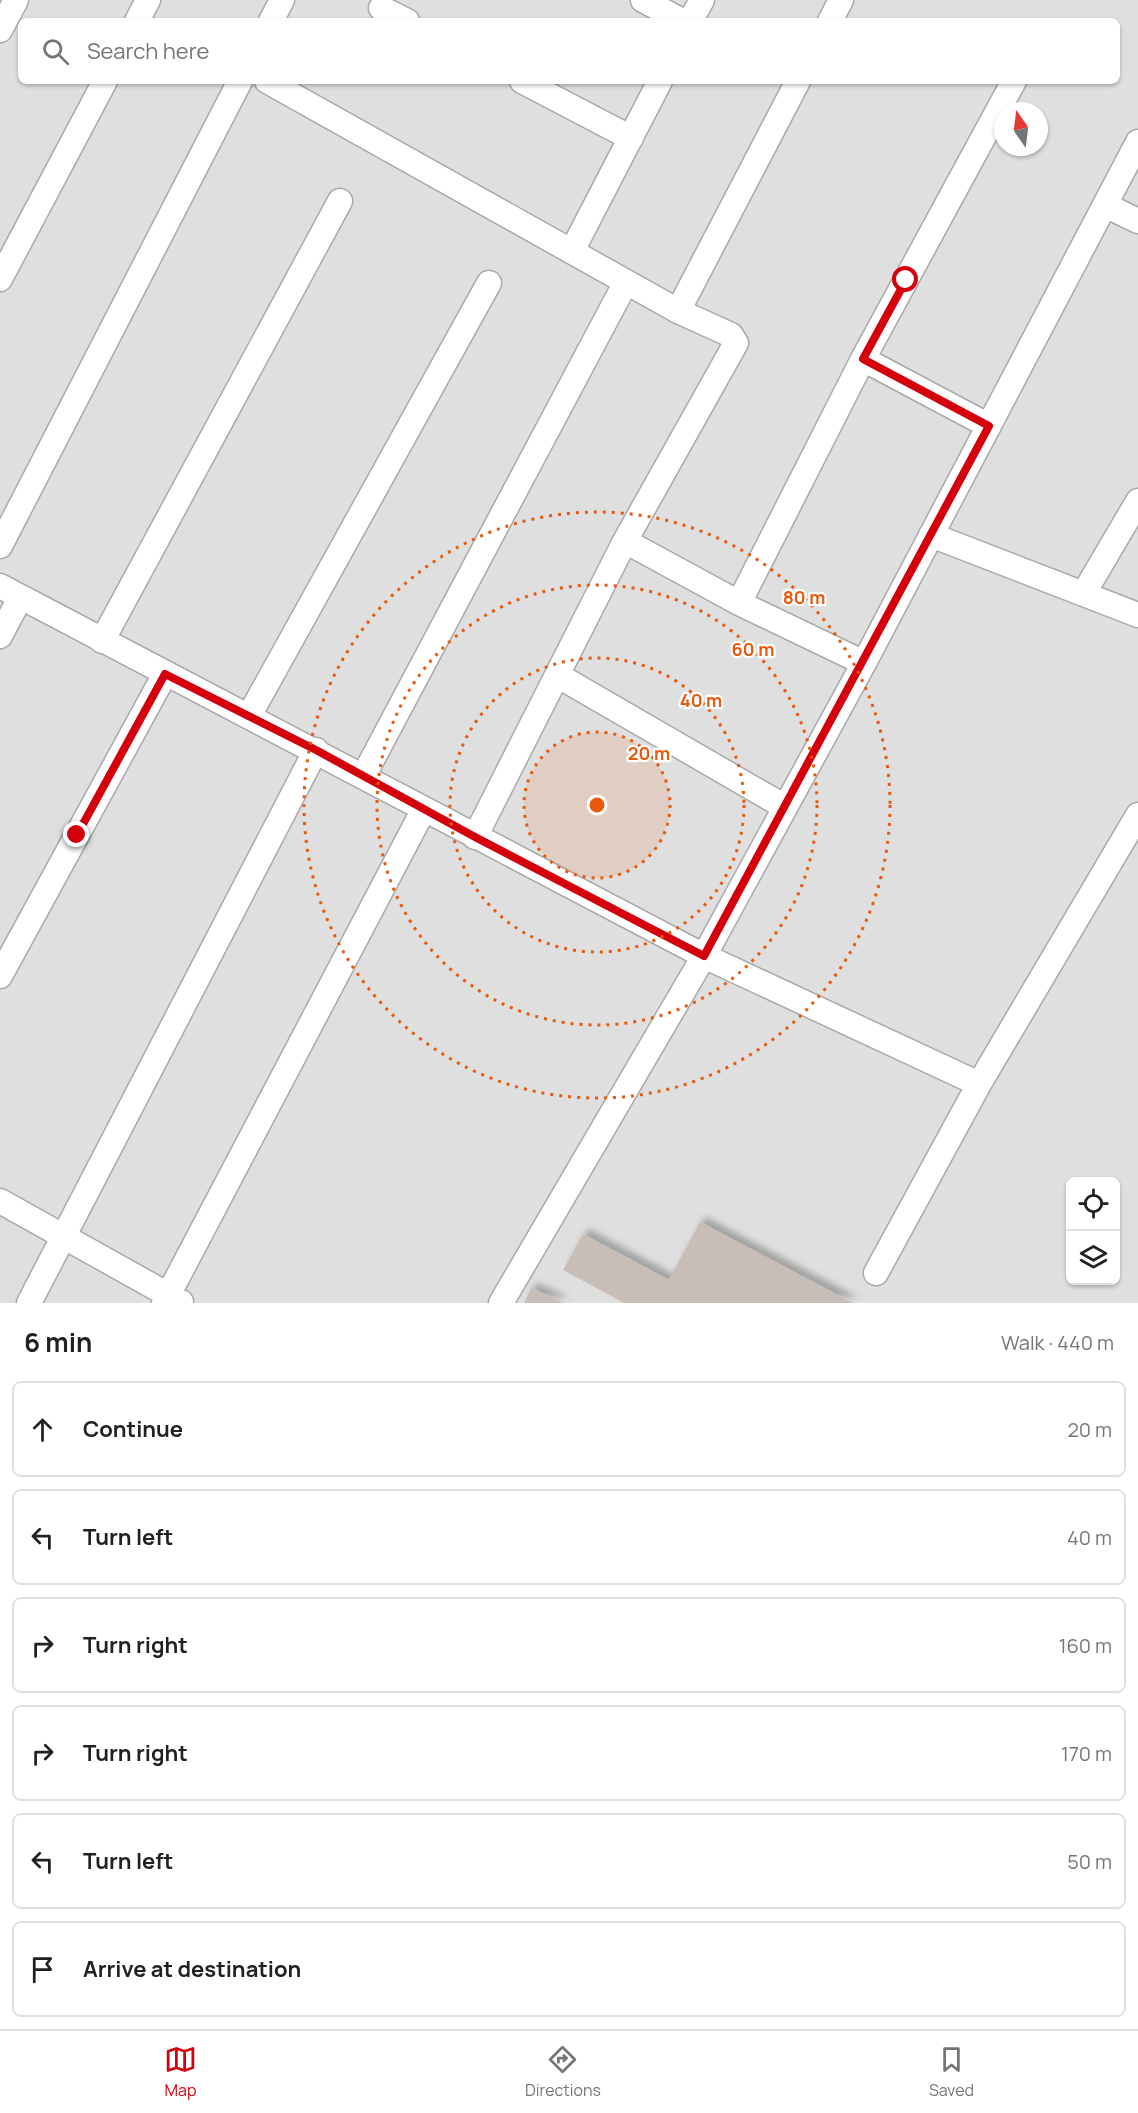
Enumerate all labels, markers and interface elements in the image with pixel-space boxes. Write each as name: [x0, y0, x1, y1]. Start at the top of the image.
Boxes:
search box: [18, 18, 1120, 84]
icon: search: [39, 35, 72, 68]
text: Search here: [87, 36, 209, 66]
north arrow: [994, 102, 1048, 156]
route start: [892, 266, 918, 292]
text: 80 m: [783, 585, 825, 609]
text: 60 m: [732, 637, 774, 661]
text: 40 m: [680, 688, 722, 712]
text: 20 m: [628, 741, 670, 765]
centre of rings: [587, 795, 607, 815]
route end: [63, 821, 89, 847]
map controls: [1066, 1177, 1120, 1285]
button: locate: [1066, 1177, 1120, 1231]
button: layers: [1066, 1231, 1120, 1285]
text: 6 min: [24, 1324, 92, 1360]
text: Walk · 440 m: [1001, 1329, 1114, 1356]
icon: ahead: [26, 1413, 59, 1446]
text: Continue: [83, 1414, 183, 1444]
text: 20 m: [1067, 1416, 1112, 1443]
icon: left: [26, 1521, 59, 1554]
text: Turn left: [83, 1522, 173, 1552]
text: 40 m: [1067, 1524, 1112, 1551]
icon: right: [26, 1629, 59, 1662]
text: Turn right: [83, 1630, 188, 1660]
text: 160 m: [1059, 1632, 1112, 1659]
icon: right: [26, 1737, 59, 1770]
text: Turn right: [83, 1738, 188, 1768]
text: 170 m: [1061, 1740, 1112, 1767]
icon: left: [26, 1845, 59, 1878]
text: Turn left: [83, 1846, 173, 1876]
text: 50 m: [1067, 1848, 1112, 1875]
icon: arrive: [26, 1953, 59, 1986]
text: Arrive at destination: [83, 1954, 301, 1984]
tab: Map: [164, 2043, 197, 2101]
tab: Directions: [525, 2043, 601, 2101]
tab: Saved: [929, 2043, 974, 2101]

